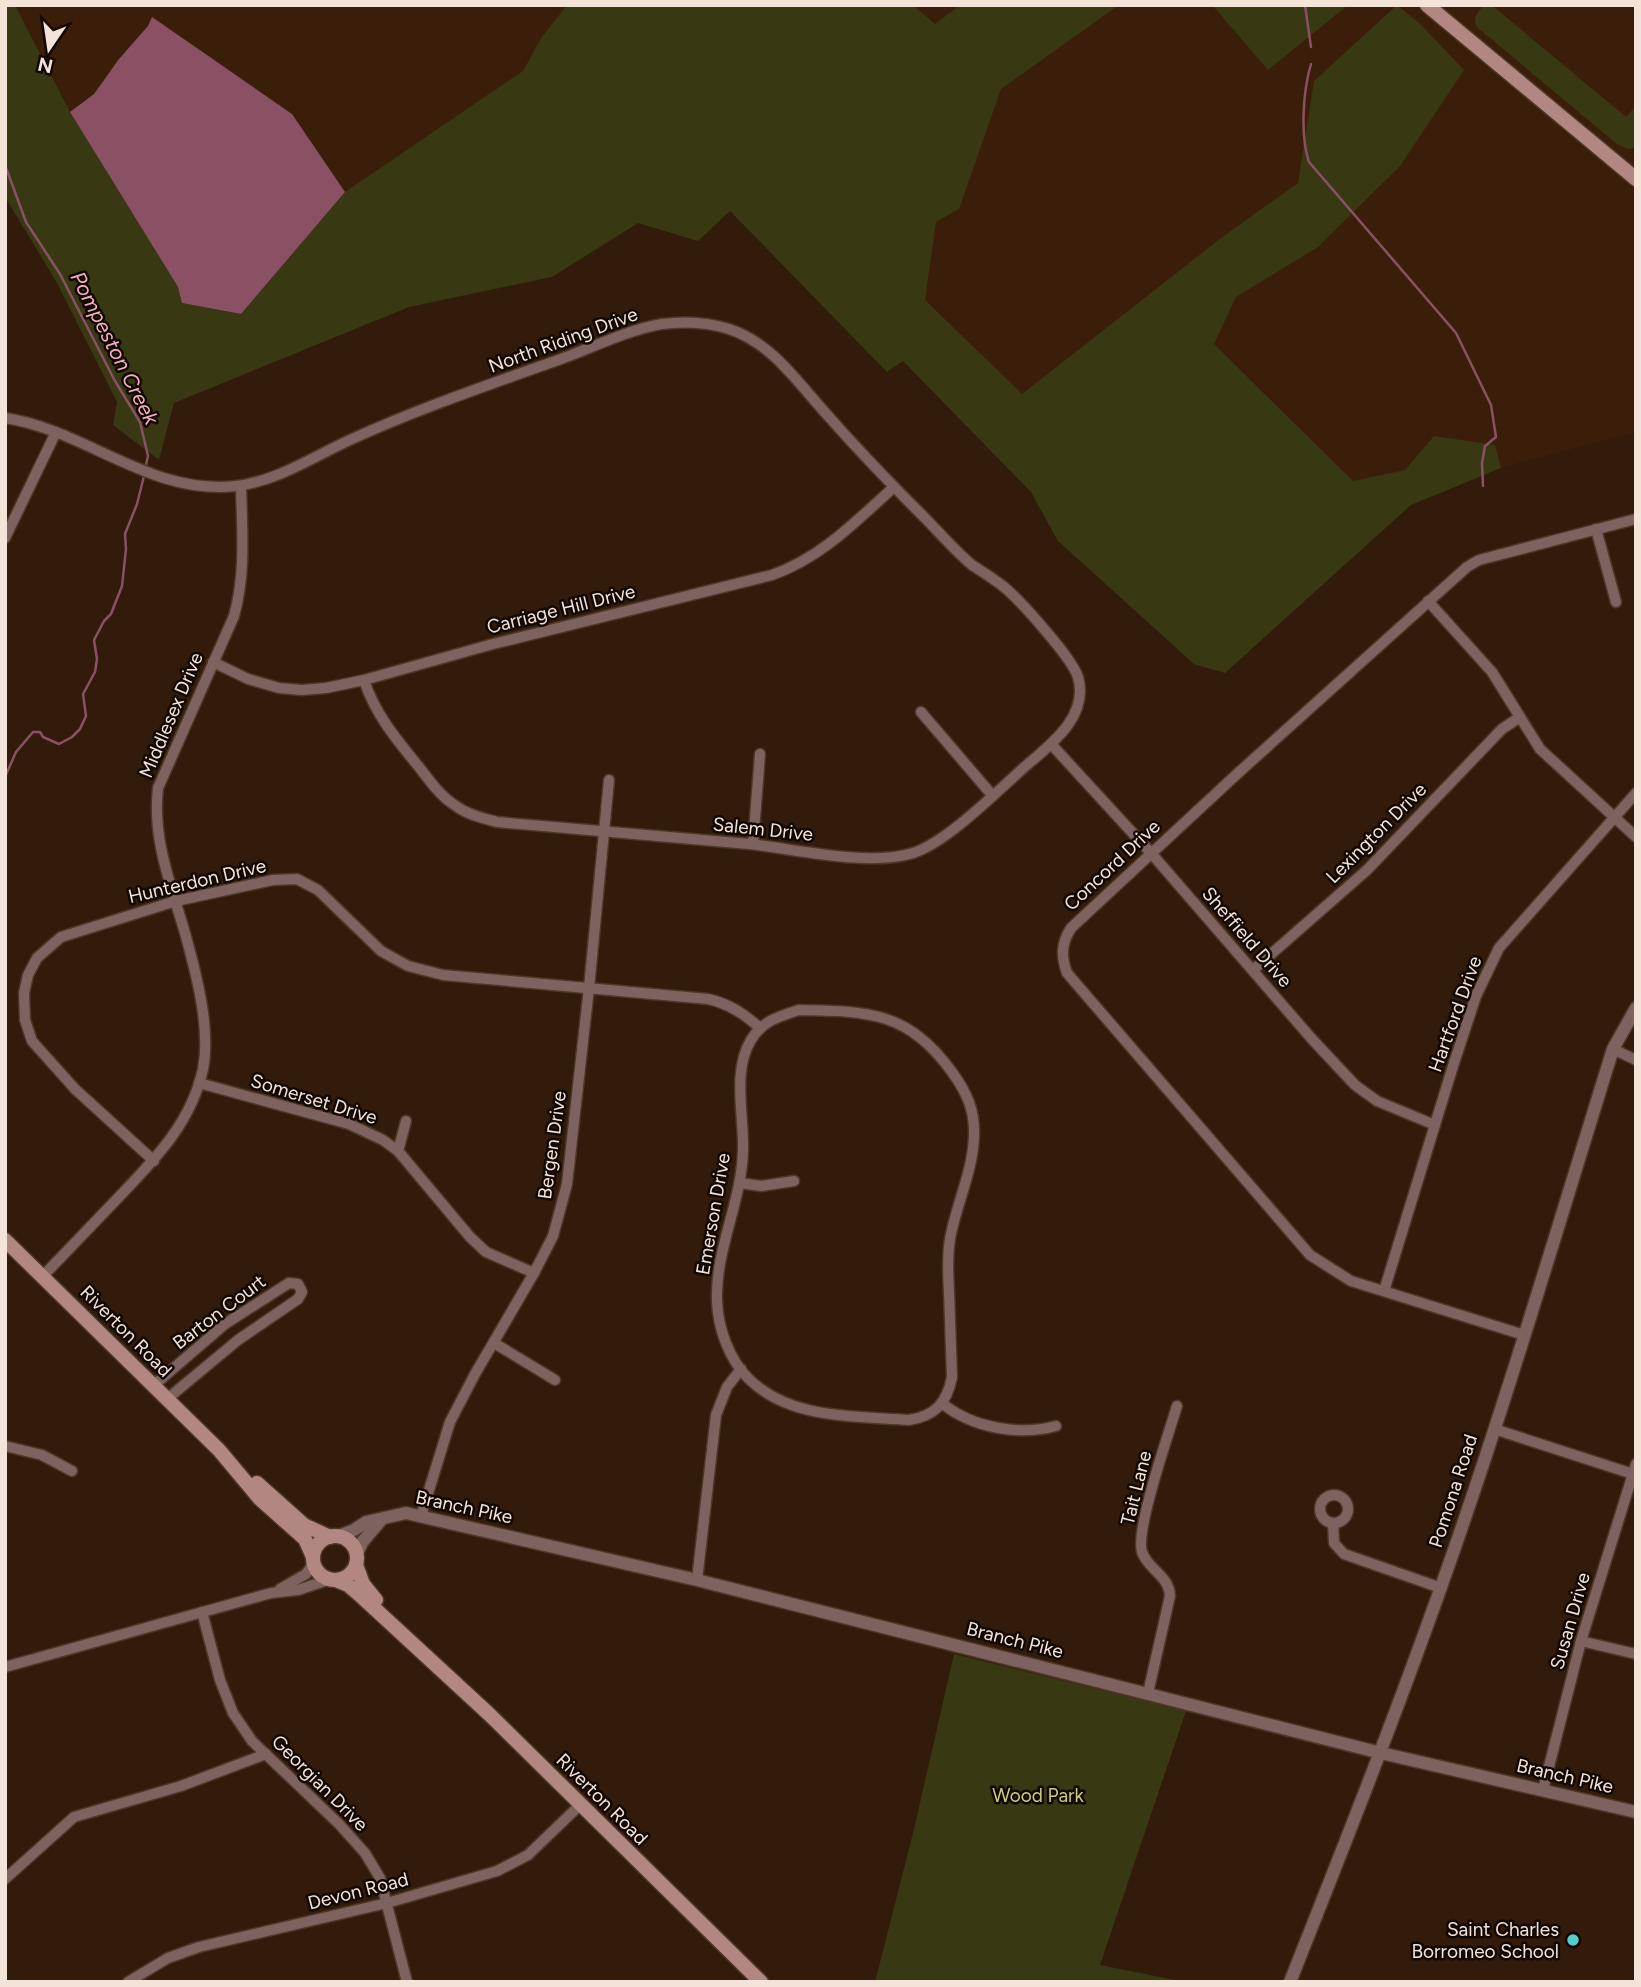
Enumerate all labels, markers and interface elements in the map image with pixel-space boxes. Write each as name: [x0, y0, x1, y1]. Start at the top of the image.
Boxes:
north arrow: [14, 14, 84, 84]
text: N: [36, 52, 55, 78]
water label: Pompeston Creek: [66, 267, 165, 429]
street label: North Riding Drive: [485, 302, 641, 378]
street label: Carriage Hill Drive: [484, 579, 638, 639]
street label: Middlesex Drive: [134, 649, 208, 781]
street label: Lexington Drive: [1321, 778, 1431, 888]
street label: Salem Drive: [712, 812, 814, 846]
street label: Concord Drive: [1059, 815, 1165, 915]
street label: Hunterdon Drive: [126, 854, 268, 908]
street label: Sheffield Drive: [1197, 882, 1297, 992]
street label: Hartford Drive: [1423, 953, 1487, 1075]
street label: Somerset Drive: [248, 1069, 380, 1129]
street label: Bergen Drive: [533, 1089, 571, 1201]
street label: Emerson Drive: [691, 1151, 735, 1277]
street label: Barton Court: [168, 1270, 270, 1354]
street label: Riverton Road: [75, 1280, 177, 1382]
street label: Pomona Road: [1424, 1431, 1482, 1551]
street label: Tait Lane: [1116, 1448, 1156, 1528]
street label: Branch Pike: [413, 1485, 515, 1529]
street label: Susan Drive: [1545, 1570, 1595, 1672]
street label: Branch Pike: [964, 1617, 1066, 1663]
street label: Georgian Drive: [267, 1730, 373, 1836]
street label: Riverton Road: [551, 1748, 653, 1850]
street label: Branch Pike: [1514, 1754, 1616, 1798]
park label: Wood Park: [992, 1784, 1085, 1807]
street label: Devon Road: [305, 1867, 411, 1915]
place label: Saint Charles Borromeo School: [1411, 1918, 1559, 1963]
marker: Saint Charles Borromeo School: [1565, 1932, 1581, 1948]

